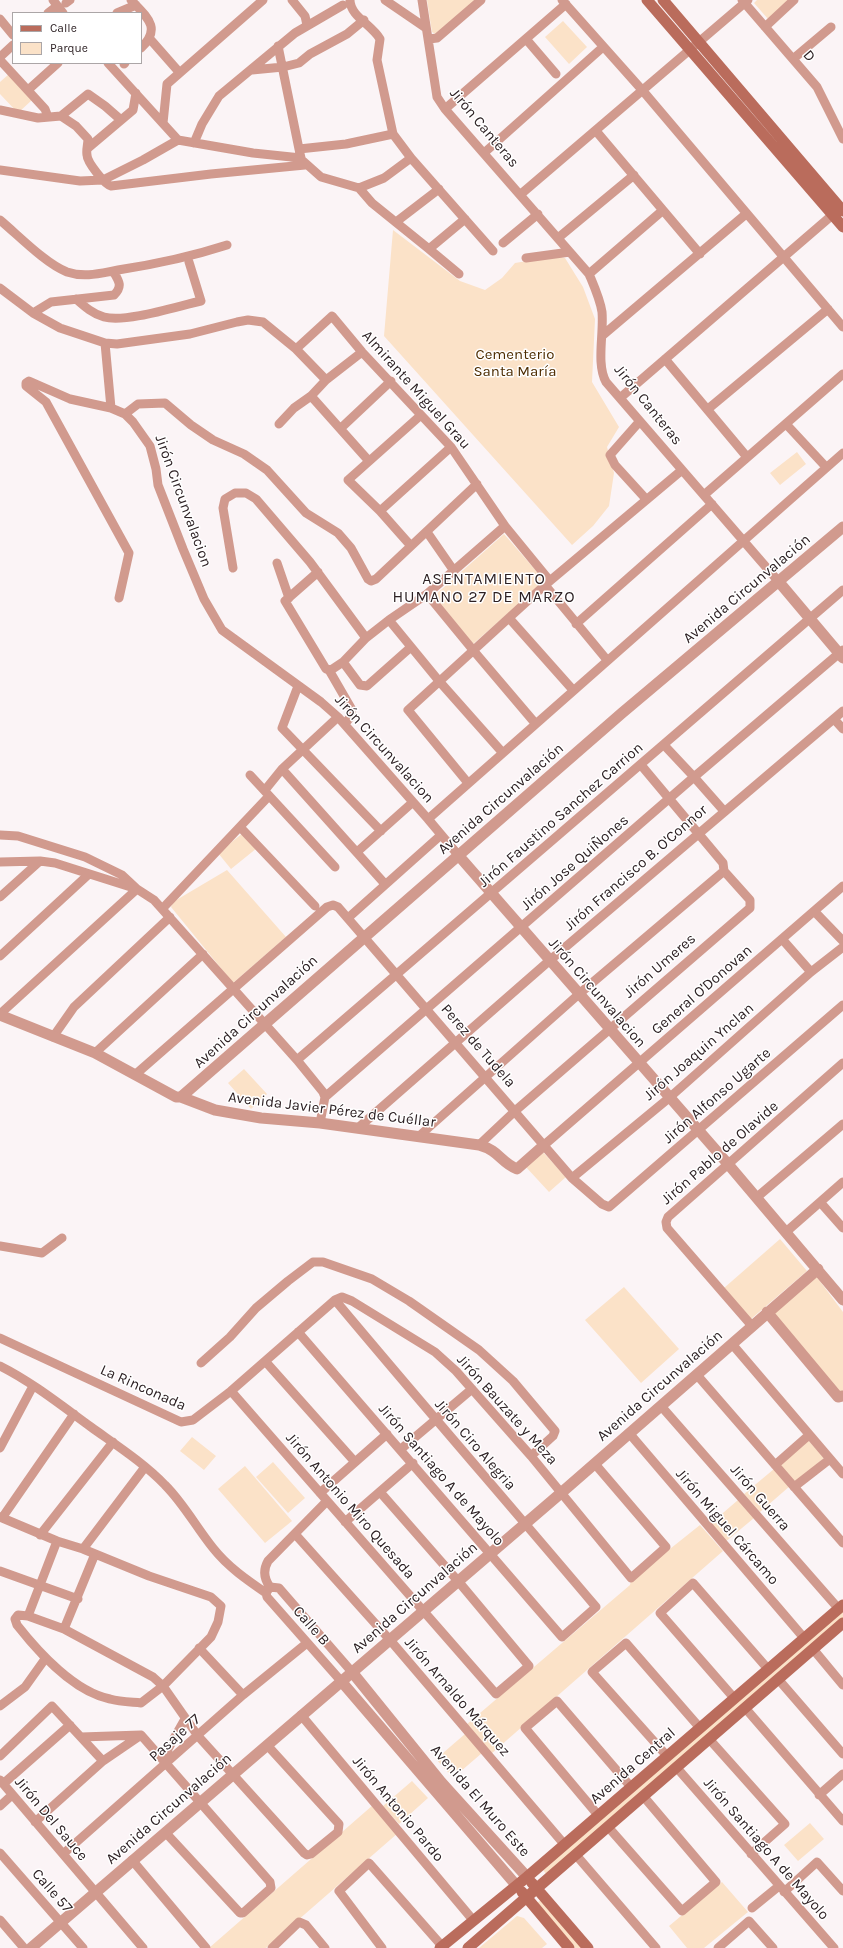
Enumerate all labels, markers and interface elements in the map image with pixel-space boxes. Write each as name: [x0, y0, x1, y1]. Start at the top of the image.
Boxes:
legend: [12, 12, 142, 64]
text: Calle: [50, 21, 77, 35]
text: Parque: [50, 41, 88, 55]
street label: D: [799, 46, 819, 66]
street label: Jirón Canteras: [446, 85, 522, 171]
street label: Almirante Miguel Grau: [358, 327, 474, 453]
park label: Cementerio Santa María: [474, 346, 556, 381]
street label: Jirón Canteras: [610, 361, 686, 449]
street label: Jirón Circunvalacion: [151, 432, 215, 570]
street label: Avenida Circunvalación: [680, 531, 814, 647]
district label: ASENTAMIENTO HUMANO 27 DE MARZO: [392, 569, 576, 607]
street label: Jirón Circunvalacion: [331, 691, 437, 807]
street label: Jirón Faustino Sanchez Carrion: [475, 739, 647, 891]
street label: Avenida Circunvalación: [435, 740, 567, 858]
street label: Jirón Francisco B. O'Connor: [561, 801, 711, 935]
street label: Jirón Jose QuiÑones: [518, 811, 632, 915]
street label: Jirón Umeres: [620, 930, 700, 1002]
street label: Jirón Circunvalacion: [544, 934, 650, 1052]
street label: General O'Donovan: [648, 941, 756, 1039]
street label: Avenida Circunvalación: [190, 952, 322, 1072]
street label: Jirón Joaquin Ynclan: [640, 999, 758, 1105]
street label: Perez de Tudela: [437, 1001, 519, 1091]
street label: Jirón Alfonso Ugarte: [659, 1044, 775, 1148]
street label: Avenida Javier Pérez de Cuéllar: [227, 1088, 437, 1132]
street label: Jirón Pablo de Olavide: [658, 1097, 782, 1209]
street label: Avenida Circunvalación: [594, 1327, 726, 1445]
street label: Jirón Bauzate y Meza: [453, 1351, 561, 1469]
street label: La Rinconada: [97, 1361, 189, 1415]
street label: Jirón Ciro Alegria: [431, 1396, 519, 1494]
street label: Jirón Santiago A de Mayolo: [374, 1400, 508, 1550]
street label: Jirón Antonio Miro Quesada: [282, 1429, 418, 1583]
street label: Jirón Guerra: [726, 1461, 794, 1535]
street label: Jirón Miguel Cárcamo: [672, 1465, 782, 1589]
street label: Avenida Circunvalación: [349, 1539, 481, 1657]
street label: Calle B: [289, 1603, 333, 1649]
street label: Jirón Arnaldo Márquez: [400, 1634, 514, 1760]
street label: Pasaje 77: [146, 1710, 204, 1766]
street label: Avenida Central: [587, 1724, 679, 1808]
street label: Avenida El Muro Este: [426, 1741, 534, 1861]
street label: Avenida Circunvalación: [103, 1750, 235, 1868]
street label: Jirón Antonio Pardo: [348, 1752, 448, 1866]
street label: Jirón Del Sauce: [11, 1773, 91, 1865]
street label: Jirón Santiago A de Mayolo: [699, 1774, 833, 1924]
street label: Calle 57: [28, 1865, 76, 1917]

